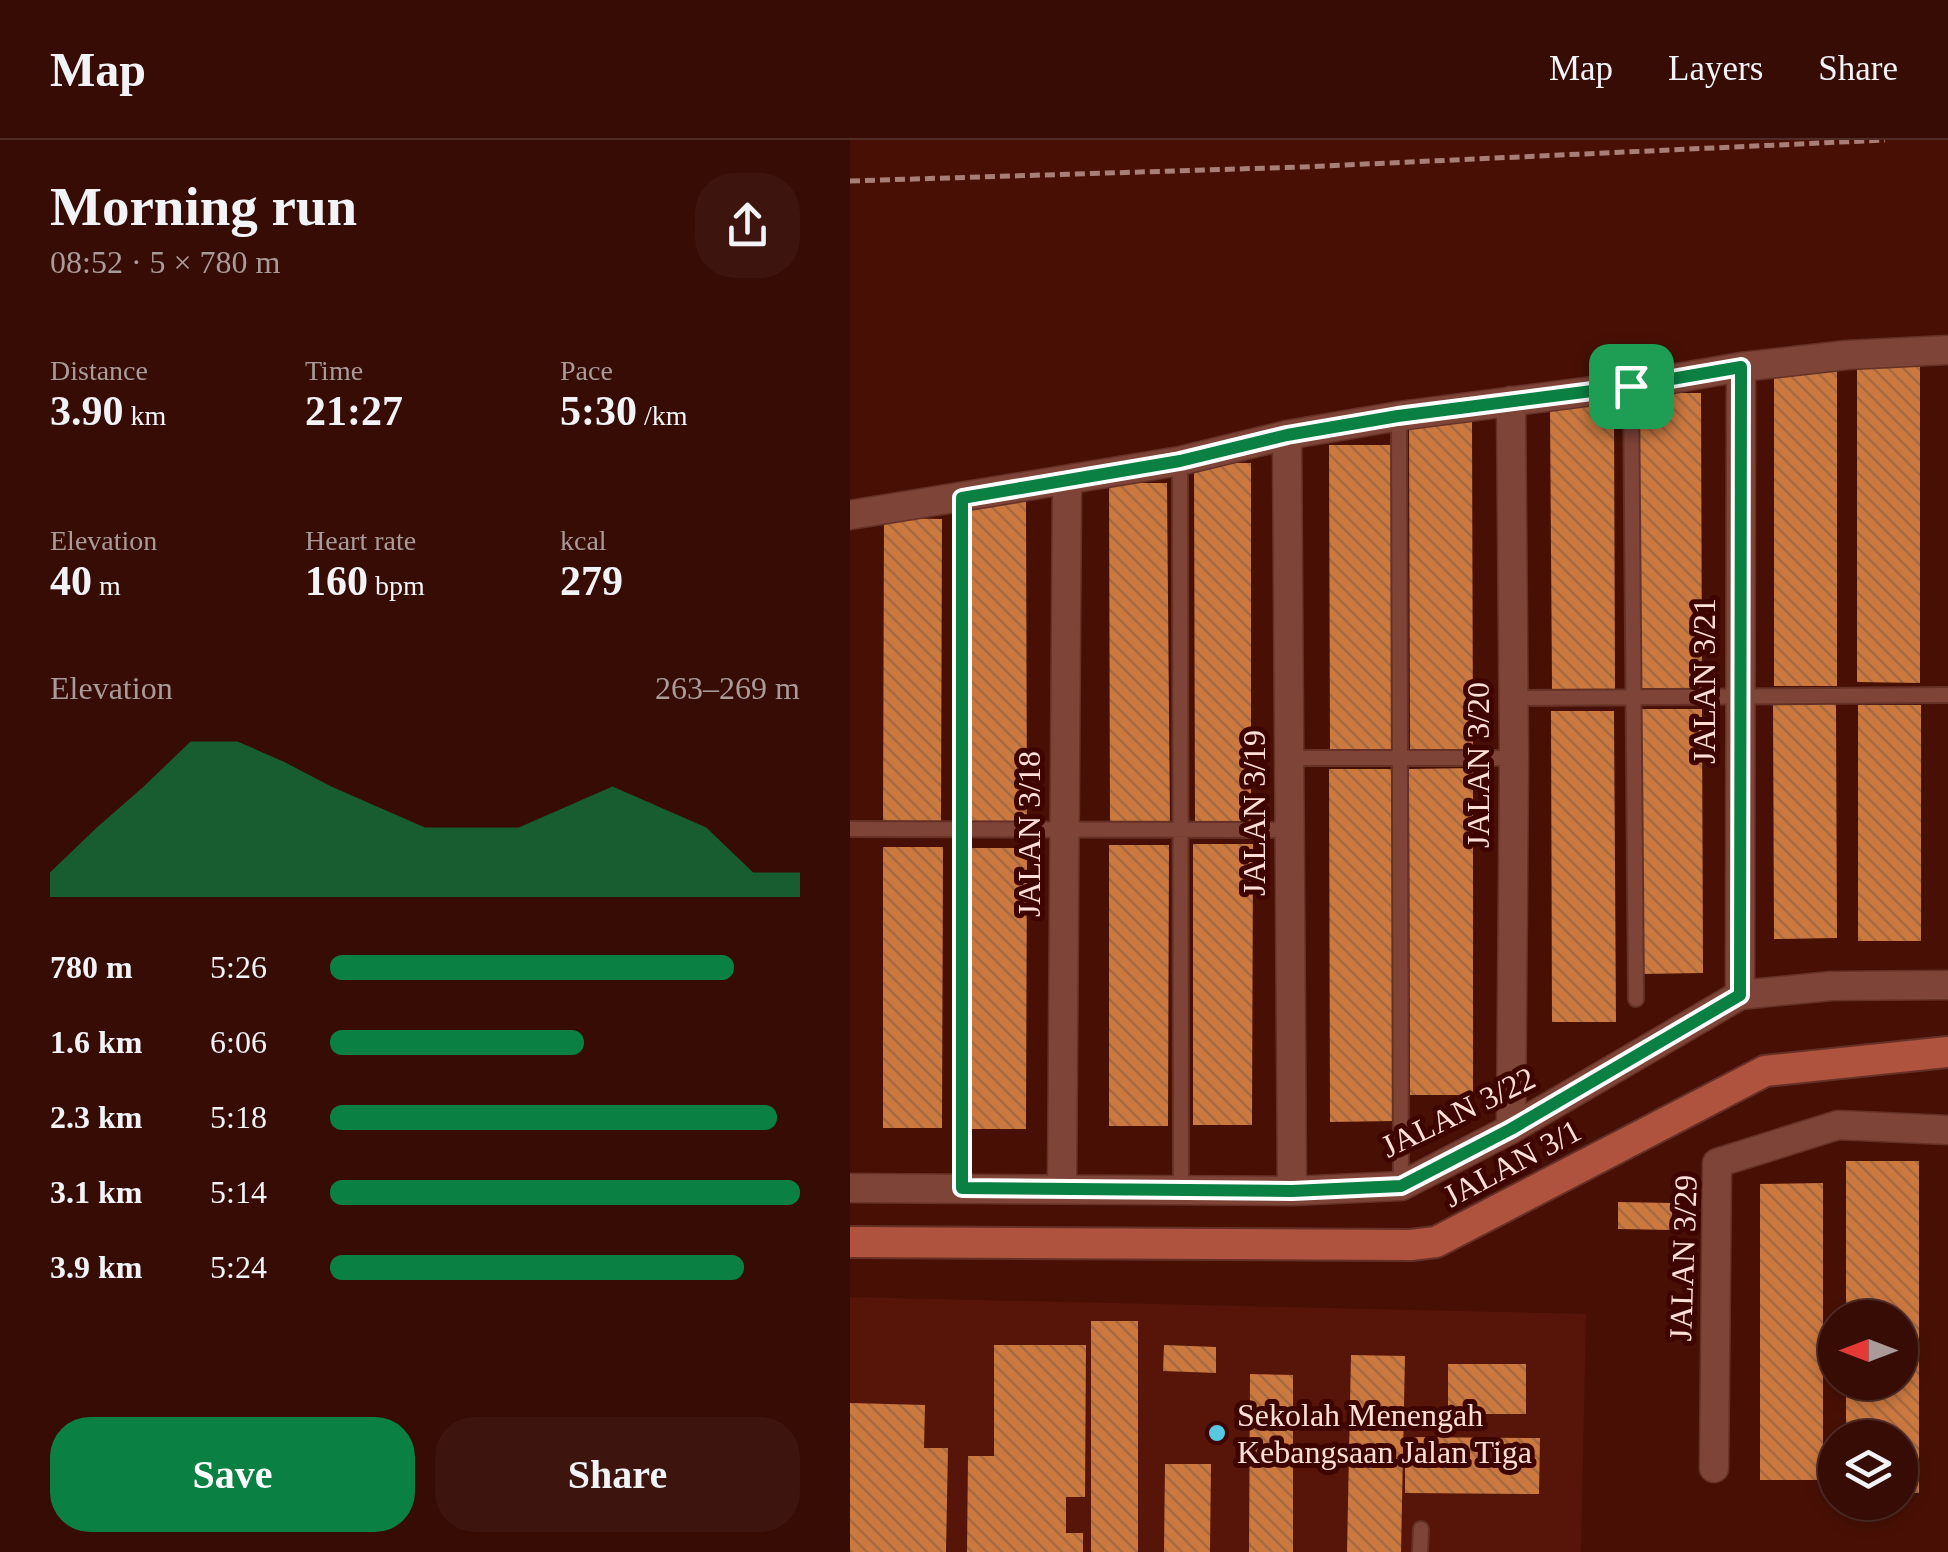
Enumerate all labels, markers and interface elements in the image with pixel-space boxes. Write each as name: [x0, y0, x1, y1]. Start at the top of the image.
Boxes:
text: Map: [50, 43, 146, 96]
text: Map: [1549, 49, 1613, 88]
text: Layers: [1668, 49, 1763, 88]
text: Share: [1818, 49, 1898, 88]
button: share: [695, 173, 800, 278]
text: Morning run: [50, 176, 357, 237]
text: 08:52 · 5 × 780 m: [50, 244, 280, 280]
pin: [1589, 344, 1674, 429]
text: Distance: [50, 355, 148, 386]
text: Time: [305, 355, 363, 386]
text: Pace: [560, 355, 613, 386]
icon: arrive: [1604, 359, 1659, 414]
text: 3.90: [50, 388, 124, 434]
text: 21:27: [305, 388, 403, 434]
text: 5:30: [560, 388, 637, 434]
text: km: [124, 400, 166, 431]
text: /km: [637, 400, 688, 431]
text: Elevation: [50, 525, 157, 556]
text: Heart rate: [305, 525, 416, 556]
text: kcal: [560, 525, 607, 556]
text: 40: [50, 558, 92, 604]
text: 160: [305, 558, 368, 604]
text: 279: [560, 558, 623, 604]
text: m: [92, 570, 121, 601]
text: bpm: [368, 570, 425, 601]
street label: JALAN 3/21: [1686, 598, 1722, 764]
text: Elevation: [50, 670, 173, 706]
text: 263–269 m: [655, 670, 800, 706]
street label: JALAN 3/20: [1460, 682, 1496, 848]
street label: JALAN 3/19: [1236, 730, 1272, 896]
street label: JALAN 3/18: [1011, 751, 1047, 917]
text: 780 m: [50, 949, 133, 985]
text: 5:26: [210, 949, 267, 985]
text: 1.6 km: [50, 1024, 142, 1060]
text: 6:06: [210, 1024, 267, 1060]
street label: JALAN 3/22: [1375, 1059, 1541, 1165]
text: 2.3 km: [50, 1099, 142, 1135]
text: 5:18: [210, 1099, 267, 1135]
street label: JALAN 3/1: [1437, 1112, 1587, 1214]
text: 3.1 km: [50, 1174, 142, 1210]
text: 5:14: [210, 1174, 267, 1210]
street label: JALAN 3/29: [1662, 1174, 1704, 1342]
text: 3.9 km: [50, 1249, 142, 1285]
text: 5:24: [210, 1249, 267, 1285]
north arrow: [1818, 1300, 1918, 1400]
map controls: [1818, 1300, 1918, 1520]
place label: Sekolah Menengah Kebangsaan Jalan Tiga: [1237, 1397, 1532, 1470]
button: Save: [50, 1417, 415, 1532]
button: Share: [435, 1417, 800, 1532]
button: layers: [1818, 1420, 1918, 1520]
marker: Sekolah Menengah Kebangsaan Jalan Tiga: [1206, 1422, 1228, 1444]

